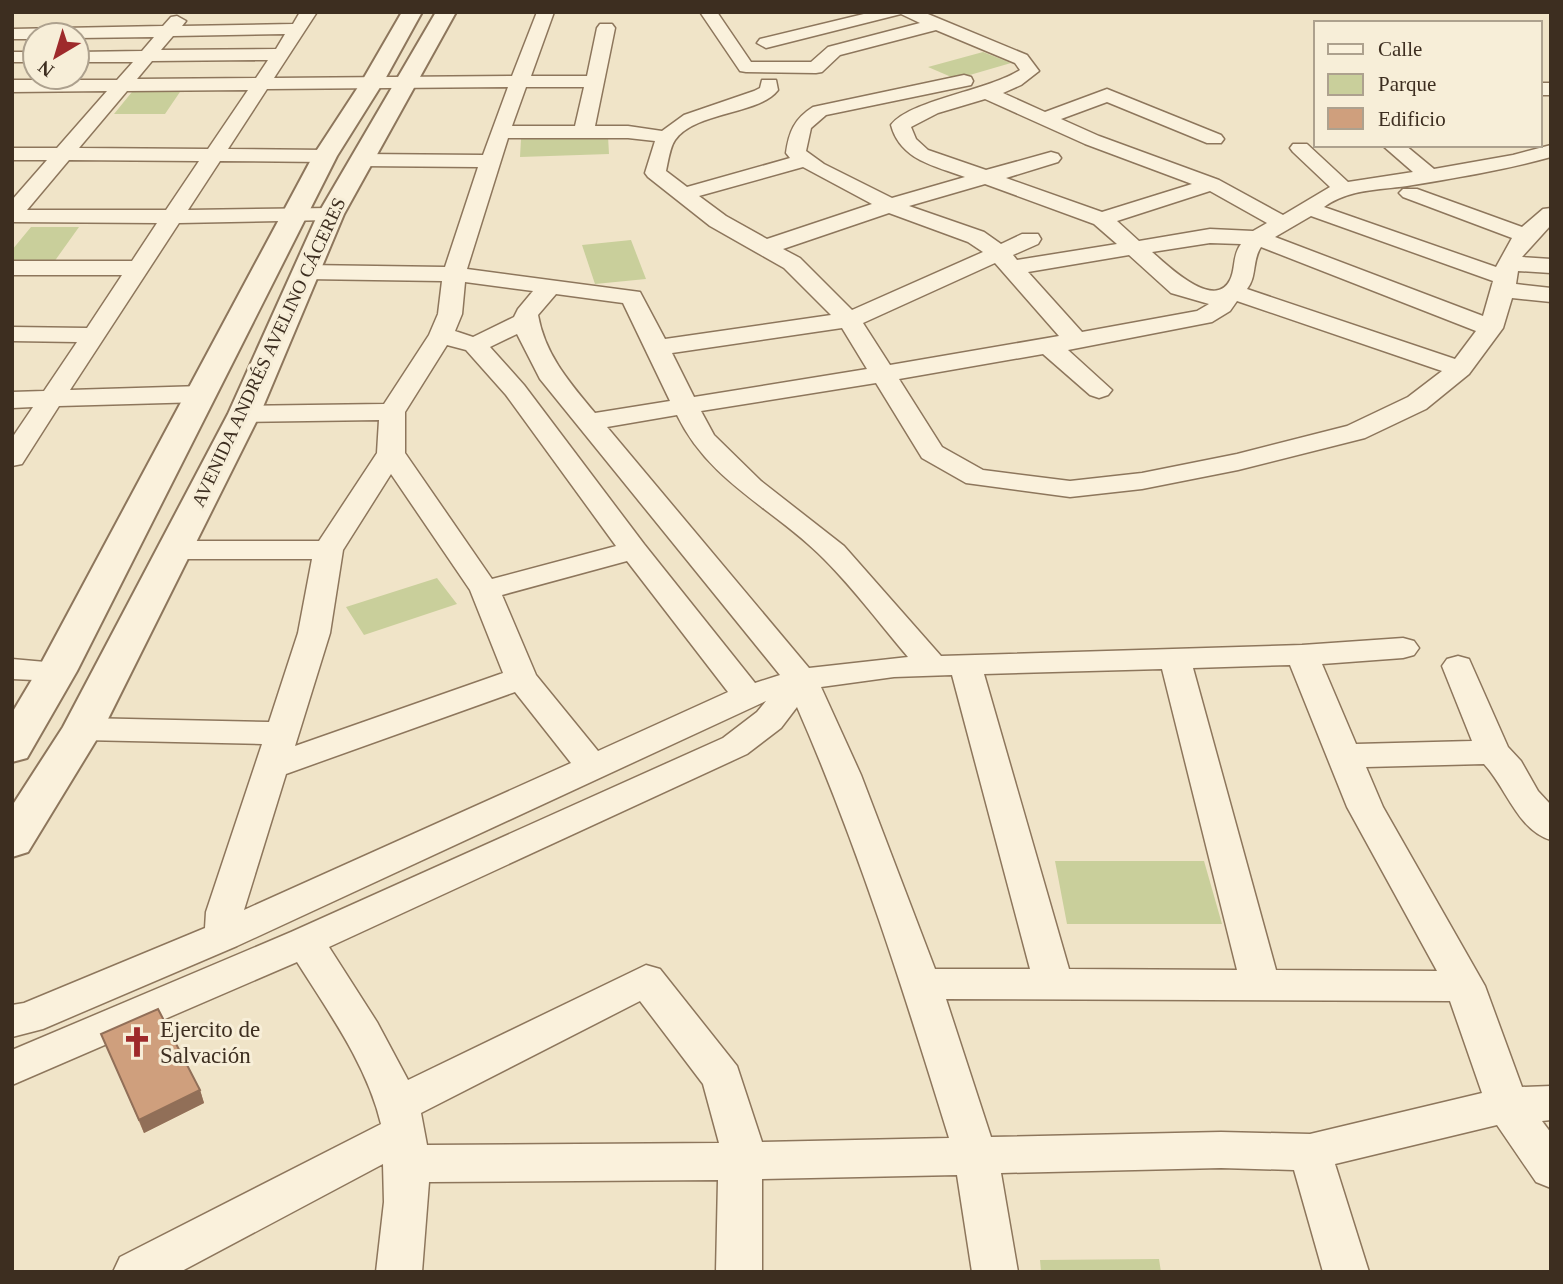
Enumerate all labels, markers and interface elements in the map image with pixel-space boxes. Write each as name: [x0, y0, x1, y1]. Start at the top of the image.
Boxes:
north arrow: [21, 21, 91, 91]
legend: [1314, 21, 1542, 147]
text: Calle: [1378, 37, 1422, 61]
text: N: [34, 56, 58, 82]
text: Parque: [1378, 72, 1436, 96]
text: Edificio: [1378, 107, 1446, 131]
street label: AVENIDA ANDRÉS AVELINO CÁCERES: [187, 194, 350, 510]
place label: Ejercito de Salvación: [160, 1017, 260, 1068]
church icon: Ejercito de Salvación: [120, 1025, 154, 1059]

